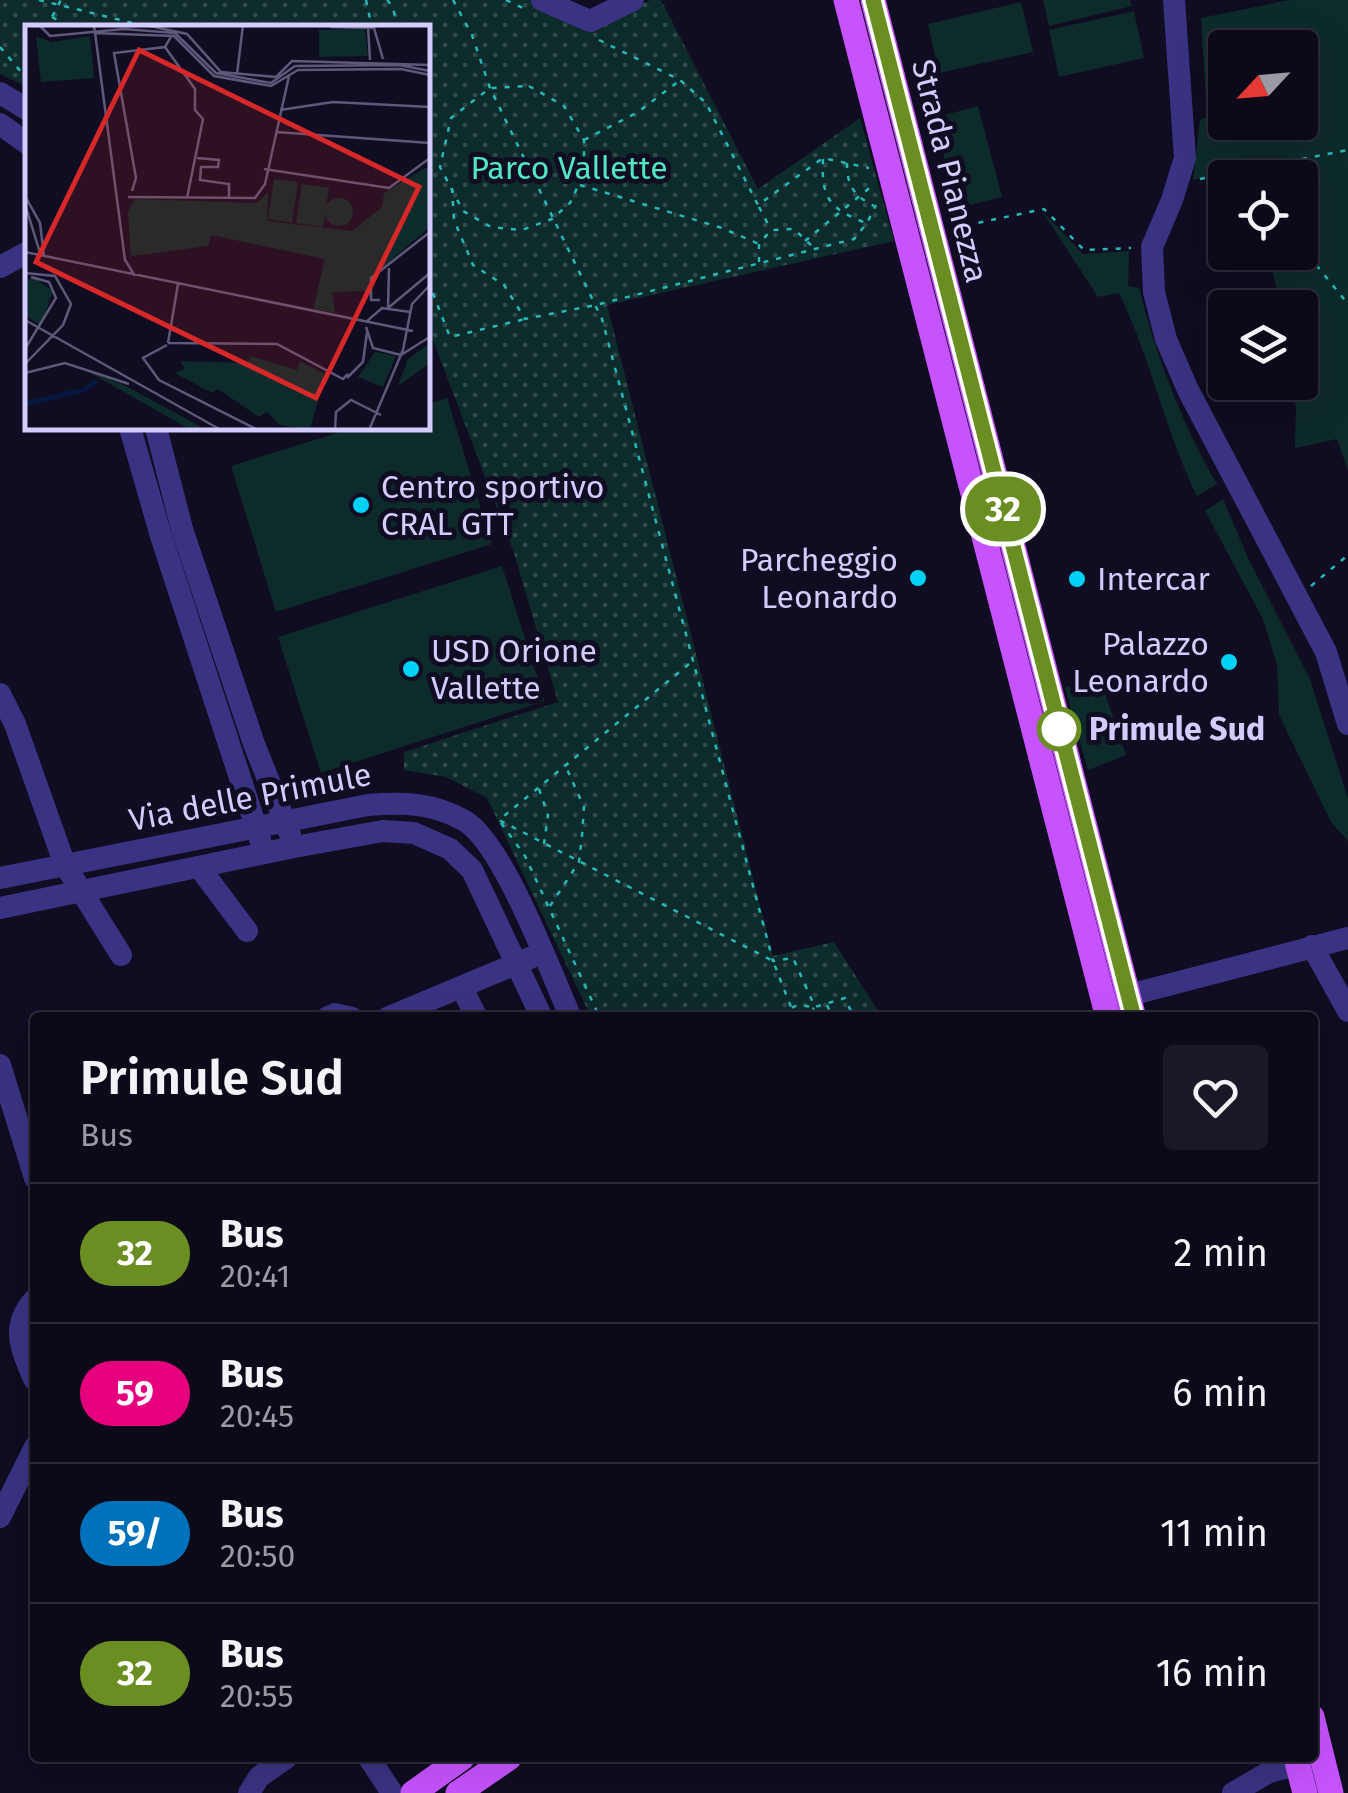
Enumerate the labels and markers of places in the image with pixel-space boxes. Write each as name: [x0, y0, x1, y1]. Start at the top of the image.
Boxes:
place label: Centro sportivo CRAL GTT: [381, 468, 604, 543]
marker: Centro sportivo CRAL GTT: [350, 494, 372, 516]
place label: Parcheggio Leonardo: [740, 541, 898, 616]
place label: Intercar: [1097, 560, 1210, 598]
marker: Parcheggio Leonardo: [907, 567, 929, 589]
marker: Intercar: [1066, 568, 1088, 590]
place label: Palazzo Leonardo: [1072, 625, 1209, 700]
place label: USD Orione Vallette: [431, 632, 597, 707]
marker: Palazzo Leonardo: [1218, 651, 1240, 673]
marker: USD Orione Vallette: [400, 658, 422, 680]
marker: Primule Sud: [1038, 708, 1080, 750]
place label: Primule Sud: [1089, 710, 1265, 748]

